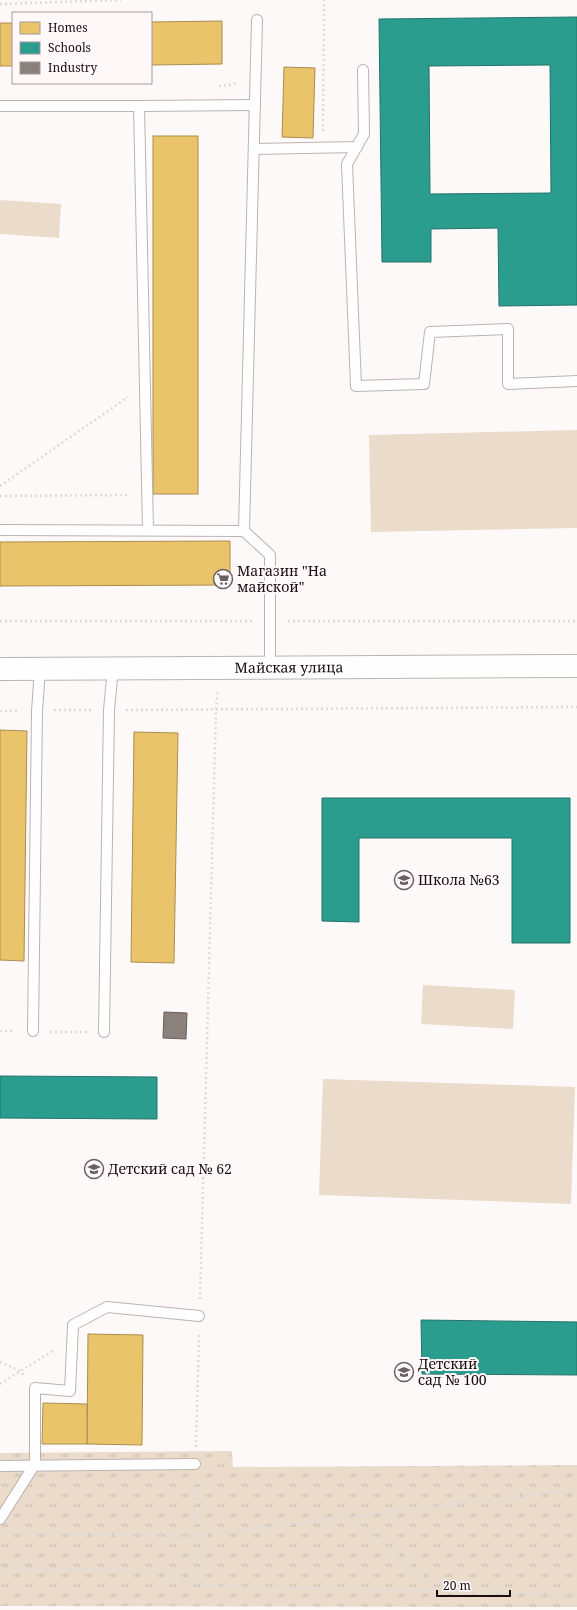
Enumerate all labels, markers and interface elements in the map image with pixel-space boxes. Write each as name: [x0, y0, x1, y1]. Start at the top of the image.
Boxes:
legend: [12, 12, 152, 84]
text: Homes: [48, 19, 88, 36]
text: Schools: [48, 39, 91, 56]
text: Industry: [48, 59, 97, 76]
place label: Магазин "На майской": [237, 561, 327, 596]
supermarket icon: Магазин "На майской": [212, 568, 234, 590]
street label: Майская улица: [235, 657, 343, 677]
school or university icon: Школа №63: [393, 869, 415, 891]
place label: Школа №63: [418, 870, 500, 889]
school or university icon: Детский сад № 62: [83, 1158, 105, 1180]
place label: Детский сад № 62: [108, 1159, 232, 1178]
place label: Детский сад № 100: [418, 1354, 487, 1389]
school or university icon: Детский сад № 100: [393, 1361, 415, 1383]
scale bar: [437, 1572, 510, 1598]
text: 20 m: [443, 1577, 471, 1594]

